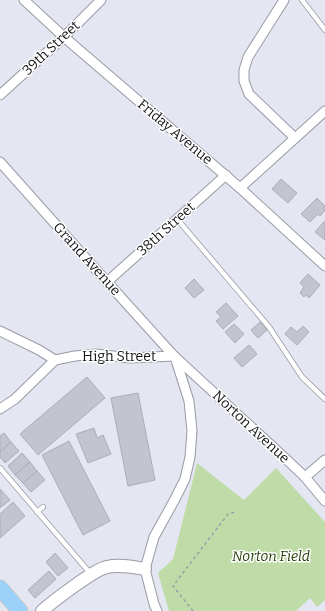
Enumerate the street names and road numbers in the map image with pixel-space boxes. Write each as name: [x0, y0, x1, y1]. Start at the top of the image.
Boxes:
street label: 39th Street: [19, 17, 83, 79]
street label: Friday Avenue: [134, 96, 216, 168]
street label: 38th Street: [133, 199, 199, 259]
street label: Grand Avenue: [50, 219, 124, 299]
street label: High Street: [82, 348, 156, 365]
street label: Norton Avenue: [209, 387, 293, 467]

